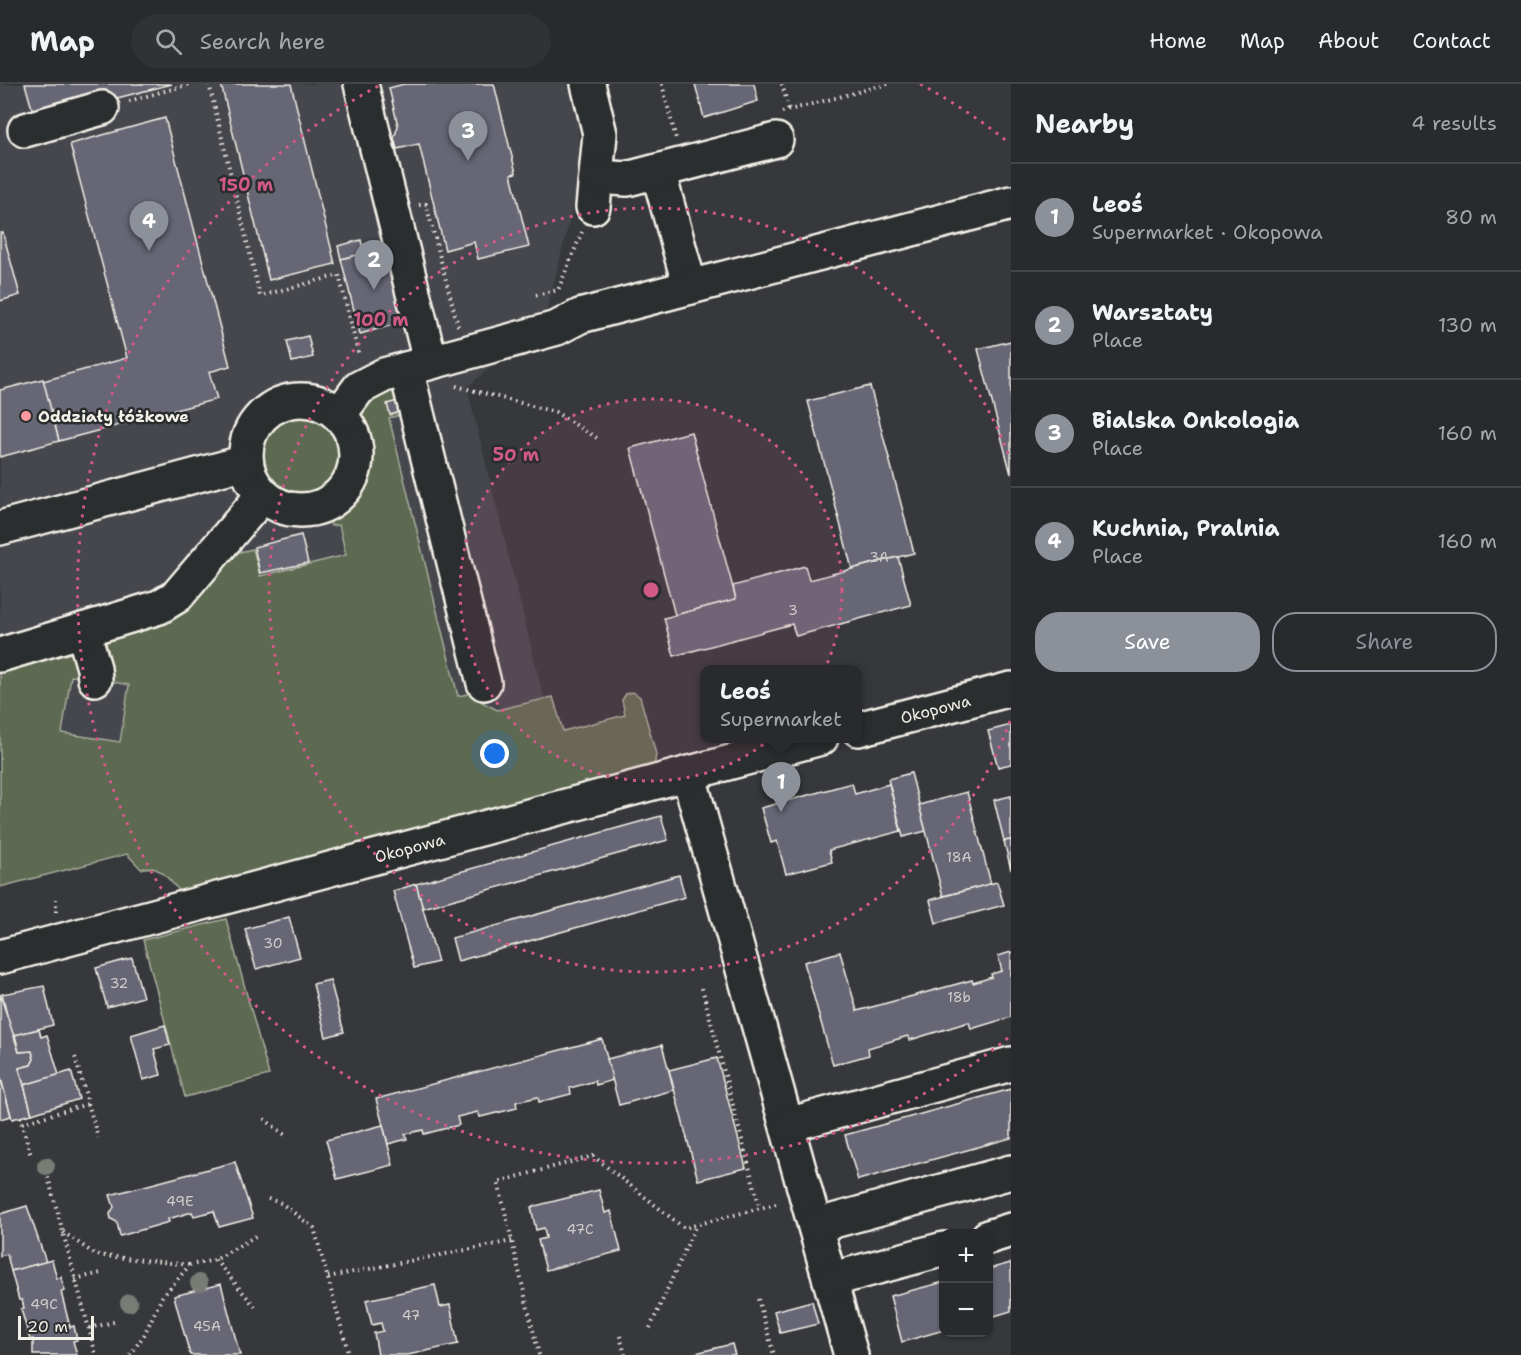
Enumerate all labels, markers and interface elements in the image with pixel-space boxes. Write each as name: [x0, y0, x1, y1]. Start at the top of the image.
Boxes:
search box: [131, 14, 551, 68]
text: Map: [30, 22, 95, 60]
icon: search: [152, 25, 185, 58]
text: Search here: [200, 27, 325, 56]
text: Home: [1149, 27, 1207, 55]
text: Map: [1240, 27, 1285, 55]
text: About: [1318, 27, 1379, 55]
text: Contact: [1412, 27, 1491, 55]
text: Nearby: [1035, 106, 1134, 141]
text: 4 results: [1411, 110, 1497, 136]
pin: 3: [448, 112, 488, 161]
text: 150 m: [219, 173, 274, 197]
text: Leoś: [1092, 190, 1143, 219]
pin: 4: [130, 202, 168, 251]
text: 1: [1050, 204, 1059, 230]
text: 80 m: [1445, 204, 1497, 230]
text: Supermarket · Okopowa: [1092, 219, 1323, 245]
pin: 2: [354, 240, 394, 290]
text: Warsztaty: [1092, 298, 1213, 327]
text: 100 m: [353, 308, 409, 332]
text: 2: [1048, 312, 1062, 338]
text: 130 m: [1438, 312, 1497, 338]
text: Place: [1092, 327, 1143, 353]
place label: Oddziały łóżkowe: [38, 406, 189, 427]
text: Bialska Onkologia: [1092, 406, 1299, 435]
marker: Oddziały łóżkowe: [19, 409, 33, 423]
text: 3: [1048, 420, 1062, 446]
text: 160 m: [1438, 420, 1497, 446]
text: Place: [1092, 435, 1143, 461]
text: 50 m: [493, 443, 540, 467]
text: Kuchnia, Pralnia: [1092, 514, 1280, 543]
text: 4: [1048, 528, 1062, 554]
text: 160 m: [1438, 528, 1497, 554]
text: Place: [1092, 543, 1143, 569]
house number: 3A: [869, 548, 889, 566]
centre of rings: [641, 580, 661, 600]
house number: 3: [788, 601, 798, 619]
button: Save: [1035, 612, 1260, 672]
button: Share: [1272, 612, 1497, 672]
popup: [700, 665, 862, 743]
text: Leoś: [720, 677, 771, 706]
street label: Okopowa: [898, 690, 973, 728]
text: Supermarket: [720, 706, 842, 732]
your location: [480, 739, 509, 768]
pin: 1: [762, 762, 800, 812]
street label: Okopowa: [372, 829, 447, 868]
house number: 18A: [946, 848, 972, 866]
house number: 30: [263, 934, 283, 952]
house number: 32: [110, 974, 128, 992]
house number: 18b: [947, 988, 971, 1006]
house number: 49E: [166, 1192, 194, 1210]
house number: 47C: [566, 1220, 594, 1238]
map controls: [939, 1229, 993, 1337]
button: +: [939, 1229, 993, 1283]
button: −: [939, 1283, 993, 1337]
house number: 49C: [30, 1295, 58, 1313]
house number: 47: [402, 1306, 420, 1324]
scale bar: [18, 1313, 94, 1340]
text: 20 m: [27, 1316, 68, 1337]
house number: 45A: [193, 1317, 221, 1335]

